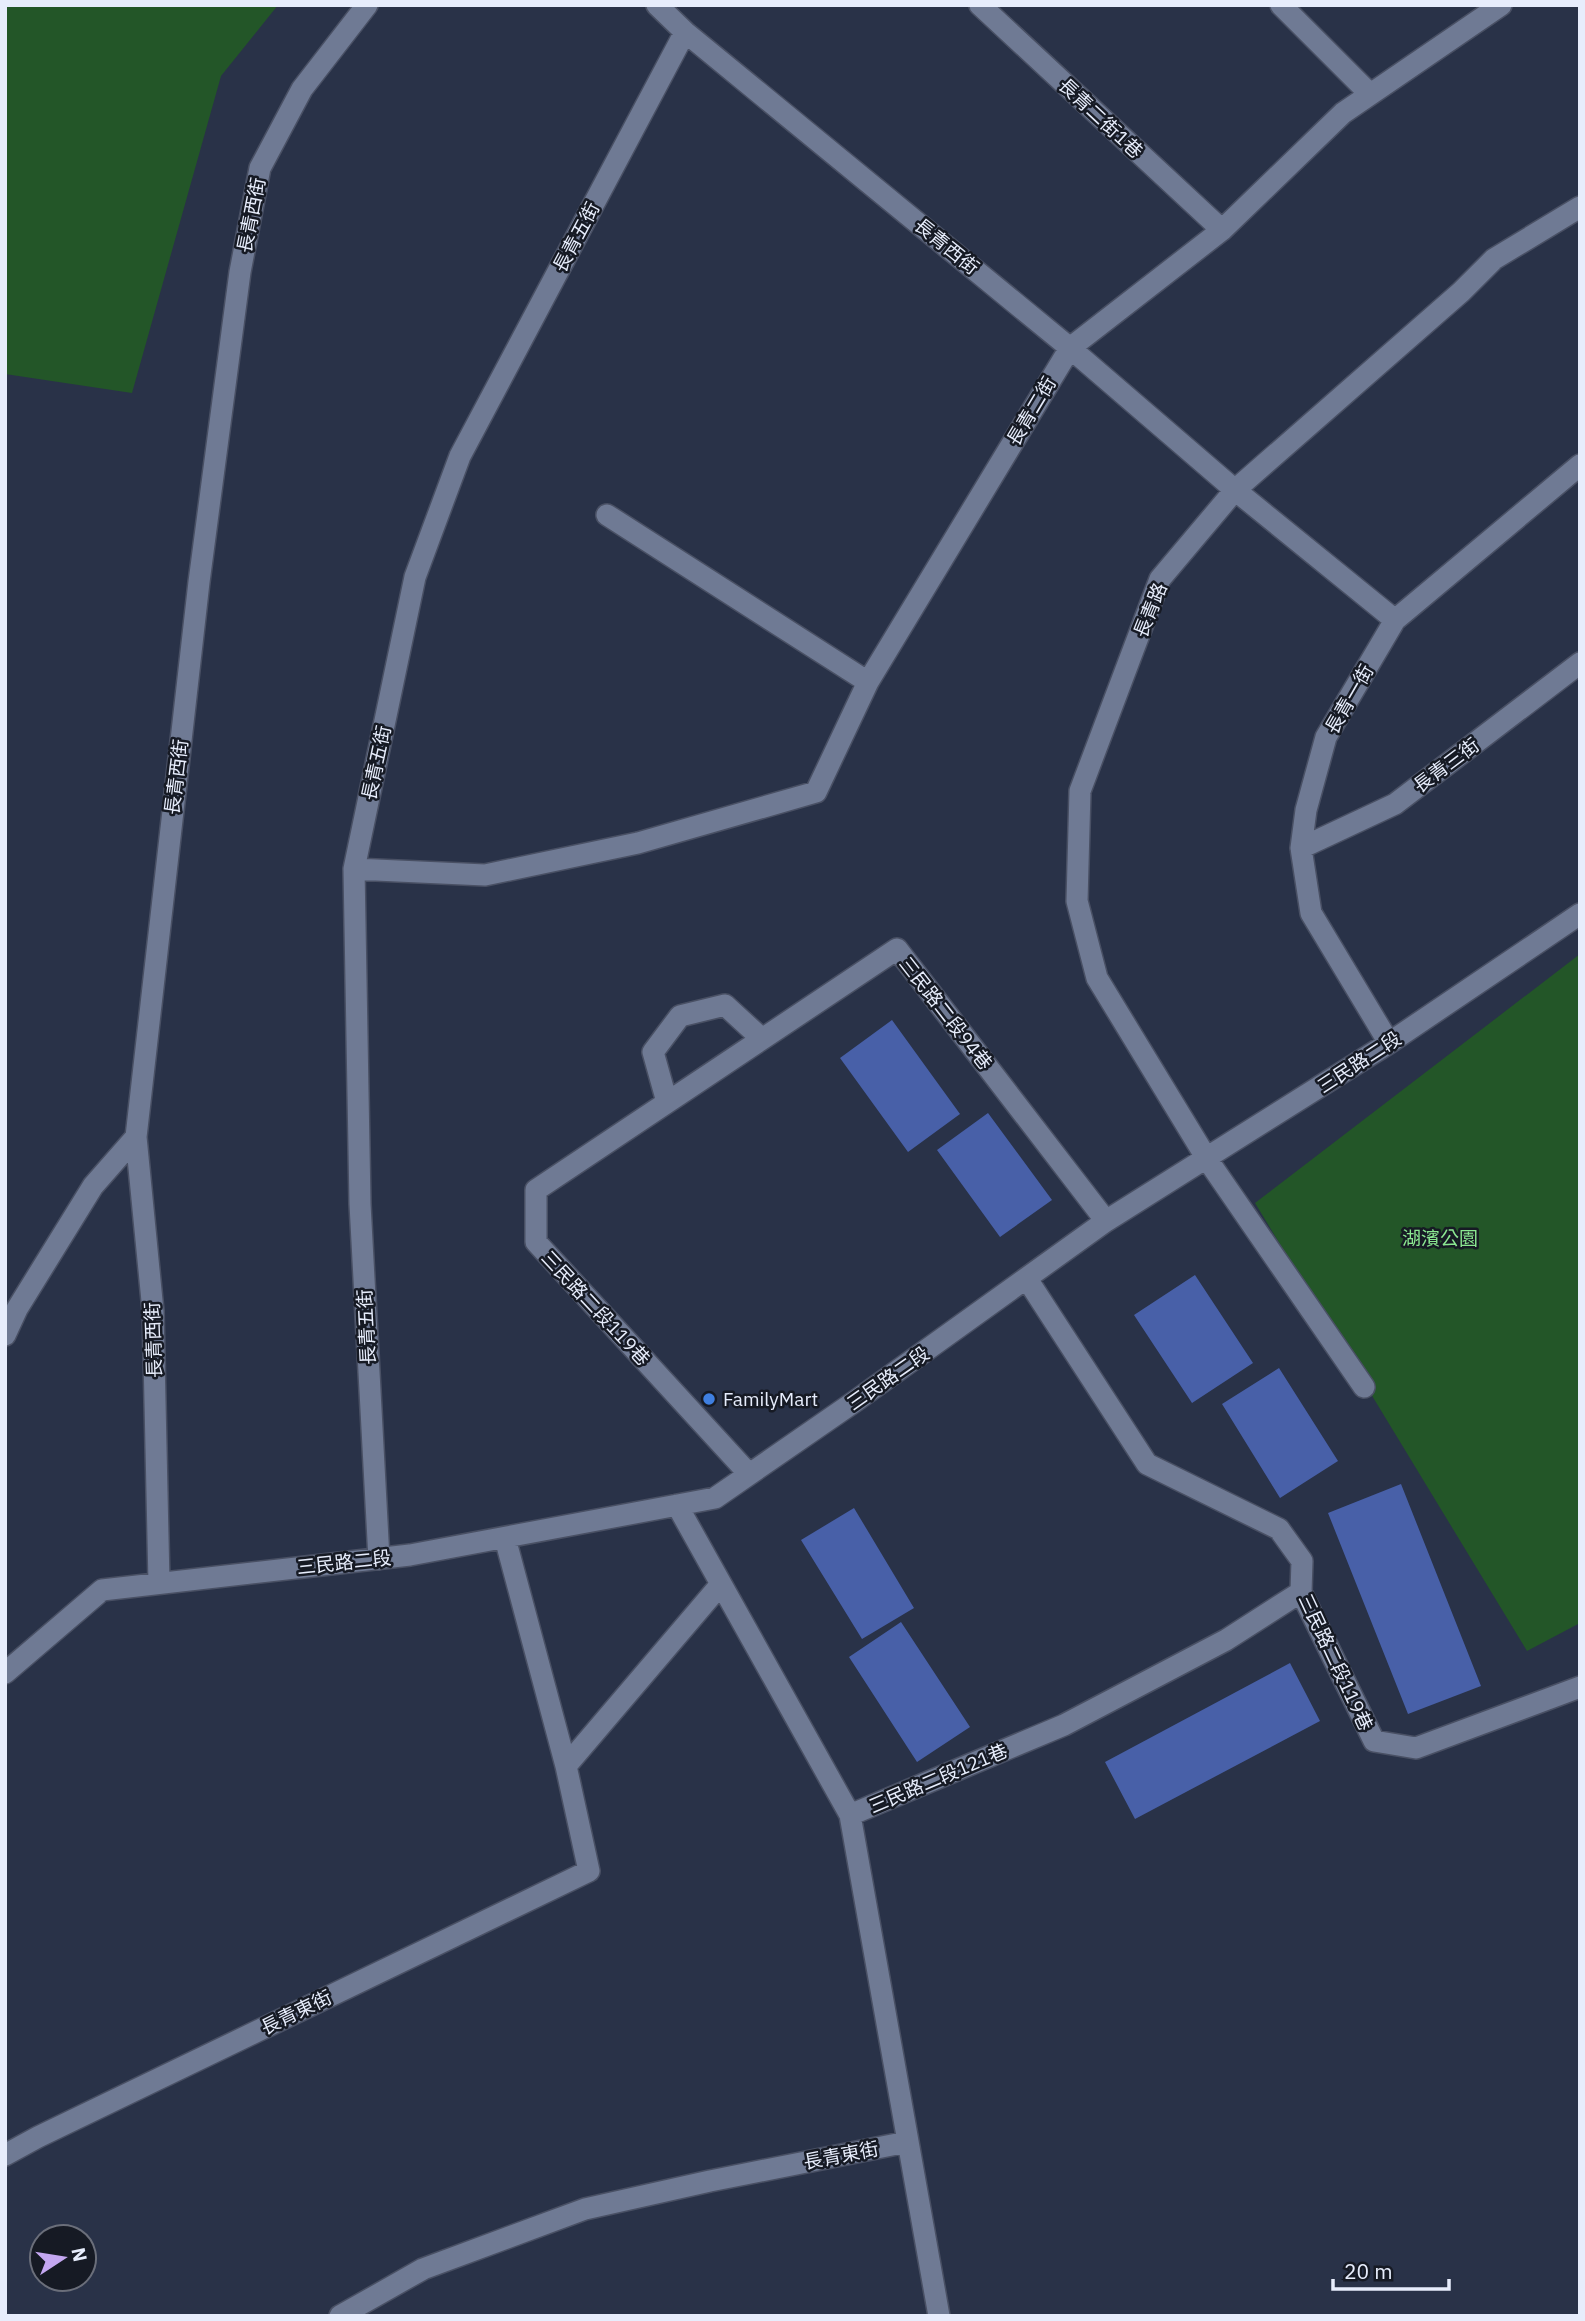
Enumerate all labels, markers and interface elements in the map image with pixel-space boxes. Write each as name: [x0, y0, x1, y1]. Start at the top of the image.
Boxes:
street label: 長青二街1巷: [1054, 73, 1148, 163]
street label: 長青西街: [232, 175, 270, 255]
street label: 長青五街: [548, 198, 604, 276]
street label: 長青西街: [910, 213, 984, 279]
street label: 長青二街: [1001, 372, 1061, 450]
street label: 長青路: [1128, 579, 1172, 641]
street label: 長青一街: [1320, 660, 1378, 738]
street label: 長青五街: [356, 723, 396, 803]
street label: 長青三街: [1408, 733, 1484, 797]
street label: 長青西街: [159, 738, 193, 816]
street label: 三民路二段94巷: [894, 952, 998, 1074]
street label: 三民路二段: [1313, 1026, 1405, 1098]
park label: 湖濱公園: [1402, 1226, 1478, 1250]
street label: 三民路二段119巷: [537, 1246, 655, 1370]
street label: 長青五街: [352, 1288, 380, 1366]
street label: 長青西街: [140, 1302, 166, 1378]
street label: 三民路二段: [842, 1341, 934, 1415]
place label: FamilyMart: [723, 1387, 818, 1411]
marker: FamilyMart: [701, 1391, 717, 1407]
street label: 三民路二段: [295, 1545, 393, 1579]
street label: 三民路二段119巷: [1294, 1590, 1378, 1734]
street label: 三民路二段121巷: [865, 1738, 1011, 1818]
street label: 長青東街: [257, 1985, 335, 2039]
street label: 長青東街: [801, 2136, 881, 2174]
north arrow: [28, 2223, 98, 2293]
text: N: [66, 2245, 93, 2264]
scale bar: [1333, 2248, 1448, 2292]
text: 20 m: [1344, 2257, 1393, 2285]

